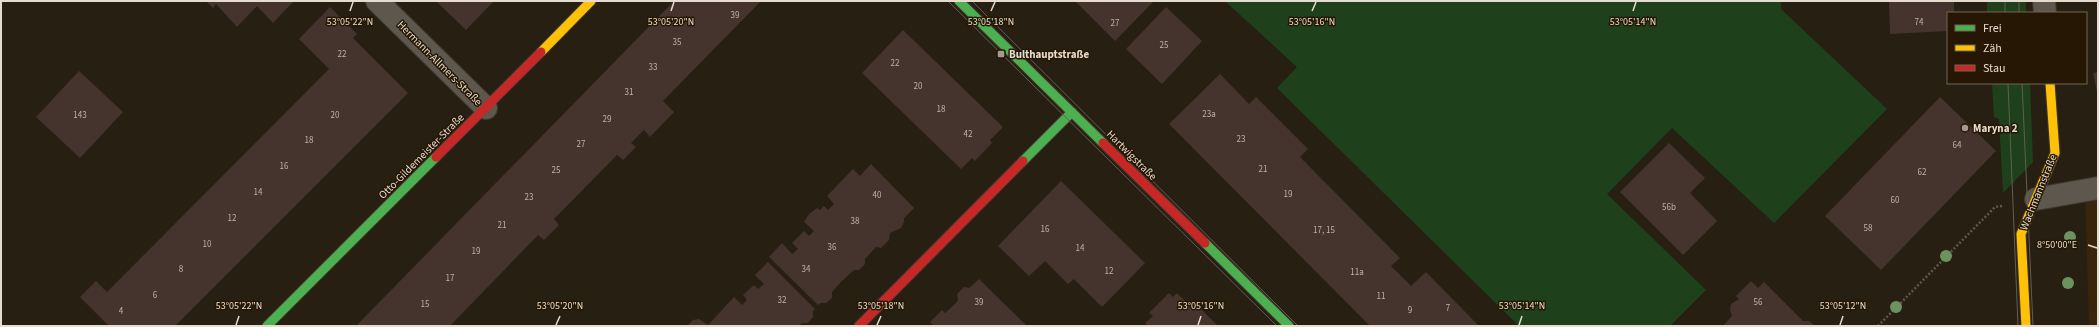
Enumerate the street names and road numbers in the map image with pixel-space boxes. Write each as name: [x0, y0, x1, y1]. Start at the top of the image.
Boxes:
street label: Hermann-Allmers-Straße: [394, 18, 486, 110]
street label: Otto-Gildemeister-Straße: [375, 110, 468, 202]
street label: Hartwigstraße: [1103, 127, 1160, 184]
street label: Wachmannstraße: [2016, 151, 2061, 232]

